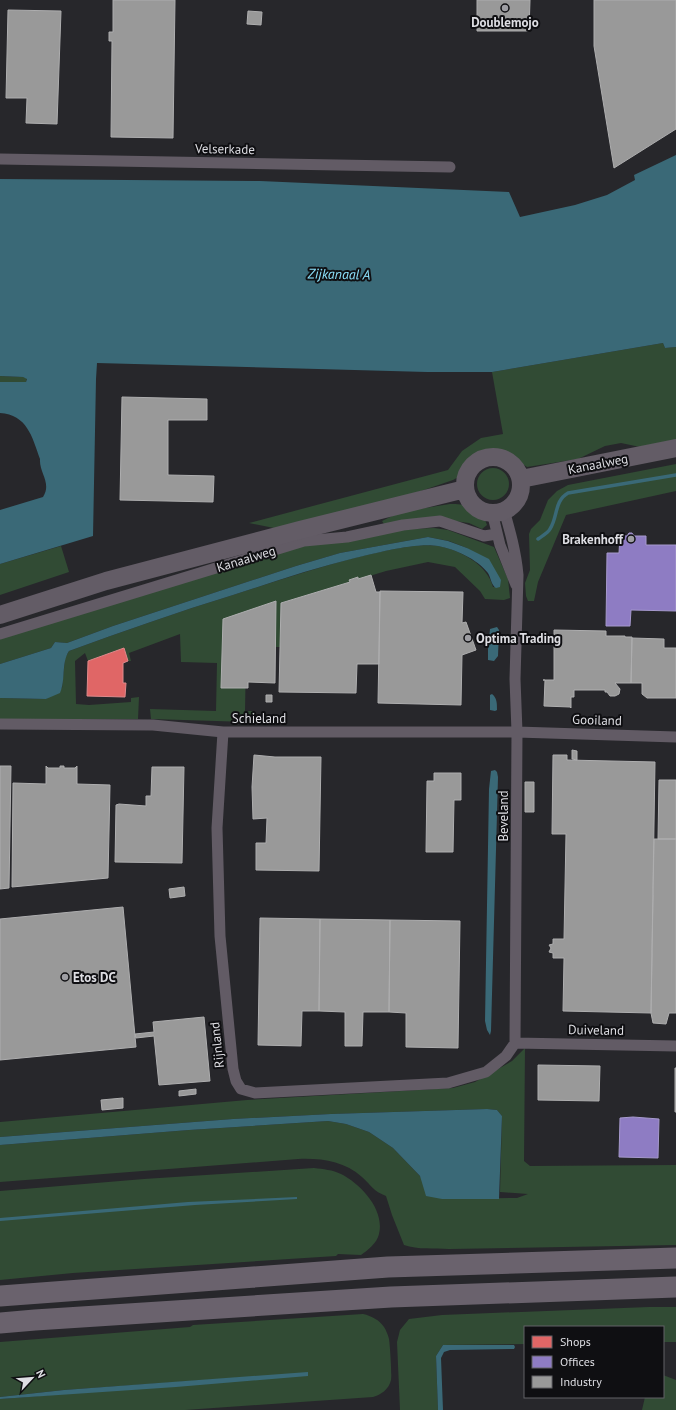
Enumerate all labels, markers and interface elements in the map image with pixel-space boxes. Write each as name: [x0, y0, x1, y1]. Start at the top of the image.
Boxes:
marker: Doublemojo: [500, 3, 510, 13]
place label: Doublemojo: [471, 14, 539, 31]
street label: Velserkade: [194, 140, 255, 158]
water label: Zijkanaal A: [306, 264, 371, 284]
street label: Kanaalweg: [567, 450, 629, 478]
place label: Brakenhoff: [562, 531, 624, 548]
marker: Brakenhoff: [626, 534, 636, 544]
street label: Kanaalweg: [215, 542, 277, 576]
place label: Optima Trading: [476, 630, 561, 647]
marker: Optima Trading: [463, 633, 473, 643]
street label: Schieland: [232, 710, 286, 727]
street label: Gooiland: [572, 711, 622, 729]
street label: Beveland: [495, 791, 512, 842]
place label: Etos DC: [73, 969, 116, 986]
marker: Etos DC: [60, 972, 70, 982]
street label: Rijnland: [206, 1021, 228, 1069]
street label: Duiveland: [568, 1021, 624, 1039]
legend: [524, 1326, 664, 1398]
text: Shops: [560, 1334, 591, 1349]
text: Offices: [560, 1354, 595, 1369]
north arrow: [12, 1358, 52, 1398]
text: N: [33, 1367, 49, 1380]
text: Industry: [560, 1374, 602, 1389]

